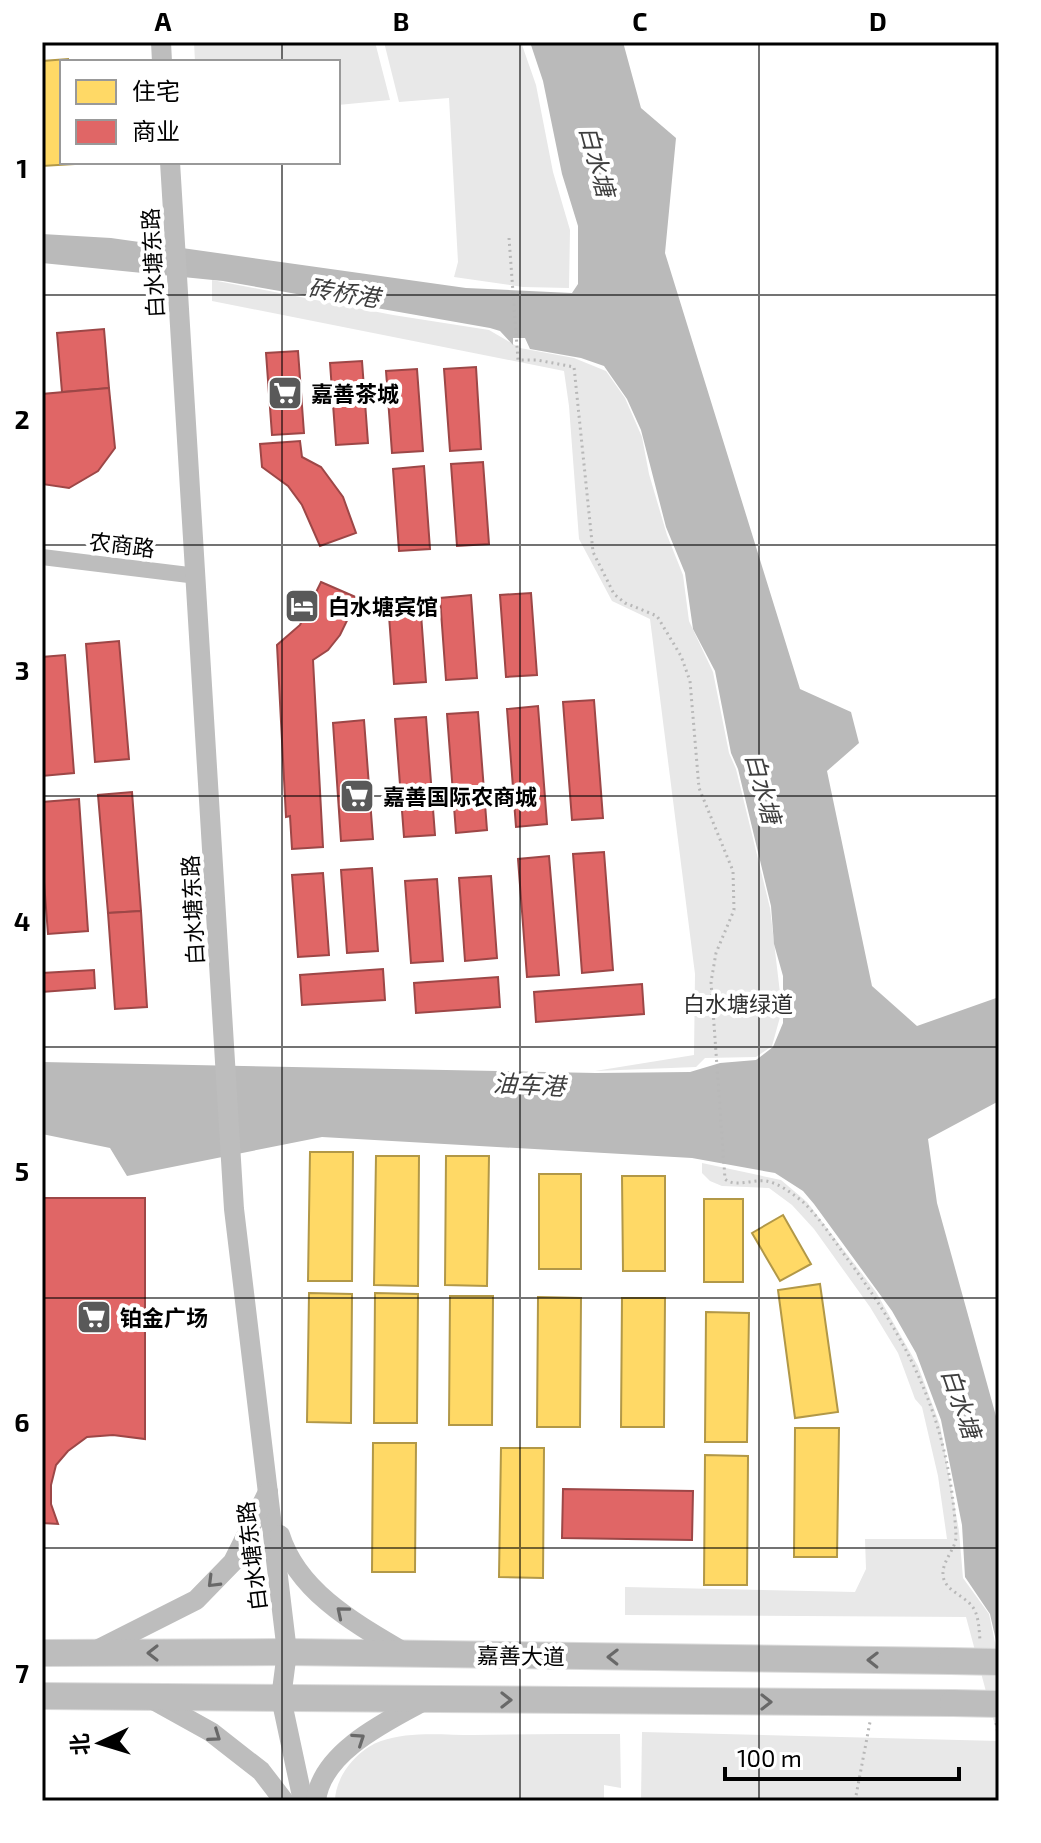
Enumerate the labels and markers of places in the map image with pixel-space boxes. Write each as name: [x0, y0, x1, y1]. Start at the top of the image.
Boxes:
supermarket icon: 嘉善茶城: [266, 374, 304, 412]
place label: 嘉善茶城: [311, 380, 399, 406]
hotel icon: 白水塘宾馆: [283, 587, 321, 625]
place label: 白水塘宾馆: [328, 593, 438, 619]
supermarket icon: 嘉善国际农商城: [338, 777, 376, 815]
place label: 嘉善国际农商城: [383, 783, 537, 809]
supermarket icon: 铂金广场: [75, 1298, 113, 1336]
place label: 铂金广场: [120, 1304, 208, 1330]

